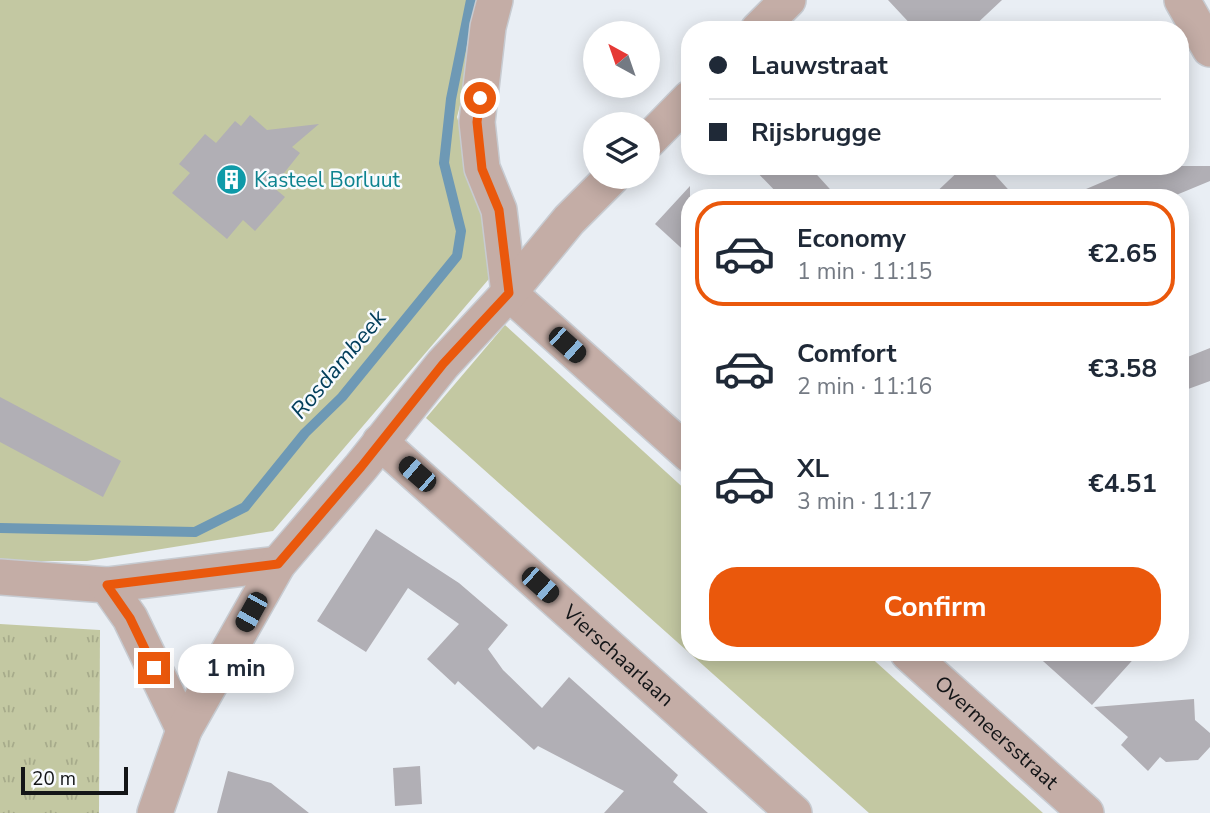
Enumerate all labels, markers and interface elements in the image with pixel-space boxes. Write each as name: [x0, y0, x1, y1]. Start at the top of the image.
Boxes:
north arrow: [583, 21, 660, 98]
map controls: [583, 21, 660, 189]
text: Lauwstraat: [751, 48, 888, 83]
route start: [464, 82, 496, 114]
button: layers: [583, 112, 660, 189]
text: Rijsbrugge: [751, 115, 881, 150]
building icon: Kasteel Borluut: [214, 163, 248, 197]
place label: Kasteel Borluut: [254, 166, 401, 194]
text: Economy: [797, 221, 906, 256]
icon: car: [713, 222, 776, 285]
text: €2.65: [1088, 236, 1157, 271]
text: 1 min · 11:15: [797, 256, 932, 287]
water label: Rosdambeek: [284, 303, 394, 425]
car: [545, 323, 590, 367]
text: Comfort: [797, 336, 897, 371]
icon: car: [713, 337, 776, 400]
text: €3.58: [1088, 351, 1157, 386]
text: 2 min · 11:16: [797, 371, 932, 402]
text: XL: [797, 451, 829, 486]
car: [395, 452, 440, 496]
icon: car: [713, 452, 776, 515]
text: €4.51: [1088, 466, 1157, 501]
text: 3 min · 11:17: [797, 486, 932, 517]
car: [518, 563, 563, 607]
button: Confirm: [709, 567, 1161, 647]
car: [232, 589, 271, 635]
street label: Vierschaarlaan: [556, 598, 680, 713]
callout: 1 min: [178, 644, 294, 692]
route end: [138, 652, 170, 684]
text: 1 min: [206, 653, 266, 684]
street label: Overmeersstraat: [928, 669, 1065, 796]
scale bar: [21, 764, 128, 796]
text: 20 m: [32, 766, 76, 792]

